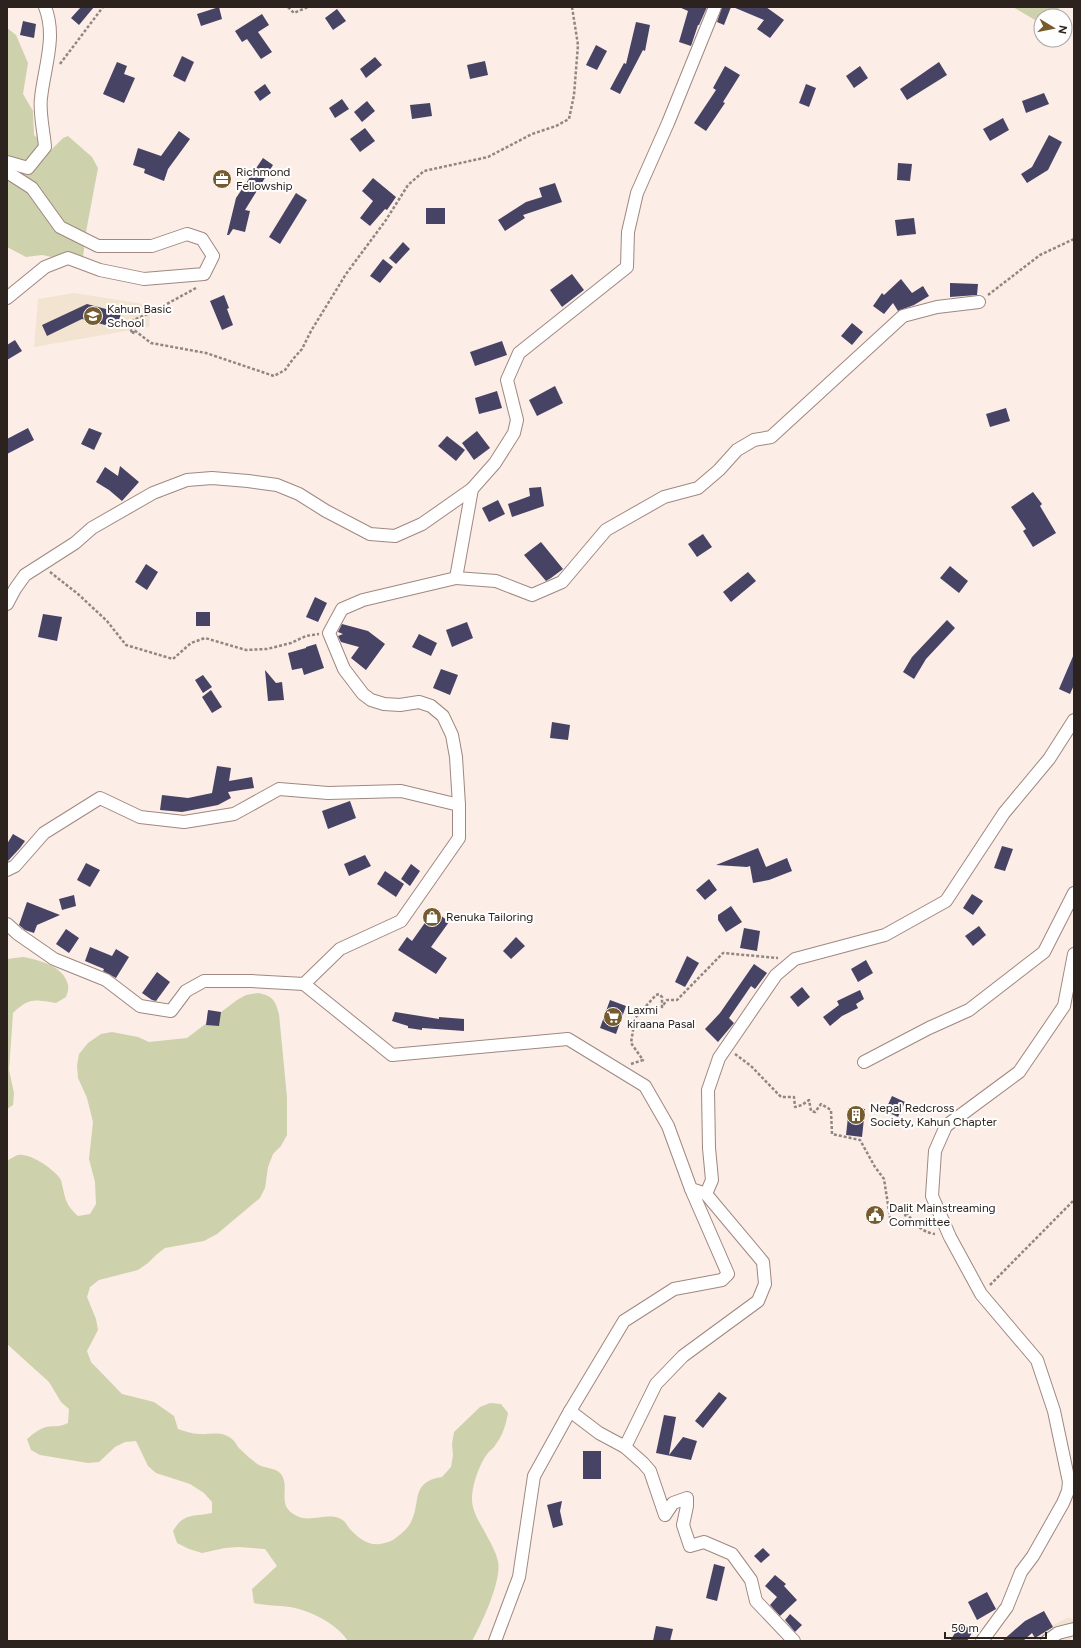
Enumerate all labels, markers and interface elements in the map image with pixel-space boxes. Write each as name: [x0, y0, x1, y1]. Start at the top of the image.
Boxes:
north arrow: [1033, 8, 1073, 48]
text: N: [1055, 24, 1069, 35]
place label: Richmond Fellowship: [236, 165, 293, 193]
office icon: Richmond Fellowship: [211, 168, 233, 190]
place label: Kahun Basic School: [107, 302, 172, 330]
school or university icon: Kahun Basic School: [82, 305, 104, 327]
shop icon: Renuka Tailoring: [421, 906, 443, 928]
place label: Renuka Tailoring: [446, 910, 533, 924]
place label: Laxmi kiraana Pasal: [627, 1003, 695, 1031]
supermarket icon: Laxmi kiraana Pasal: [602, 1006, 624, 1028]
place label: Nepal Redcross Society, Kahun Chapter: [870, 1101, 997, 1129]
building icon: Nepal Redcross Society, Kahun Chapter: [845, 1104, 867, 1126]
place label: Dalit Mainstreaming Committee: [889, 1201, 996, 1229]
public building icon: Dalit Mainstreaming Committee: [864, 1204, 886, 1226]
scale bar: [945, 1614, 1046, 1640]
text: 50 m: [951, 1621, 979, 1635]

